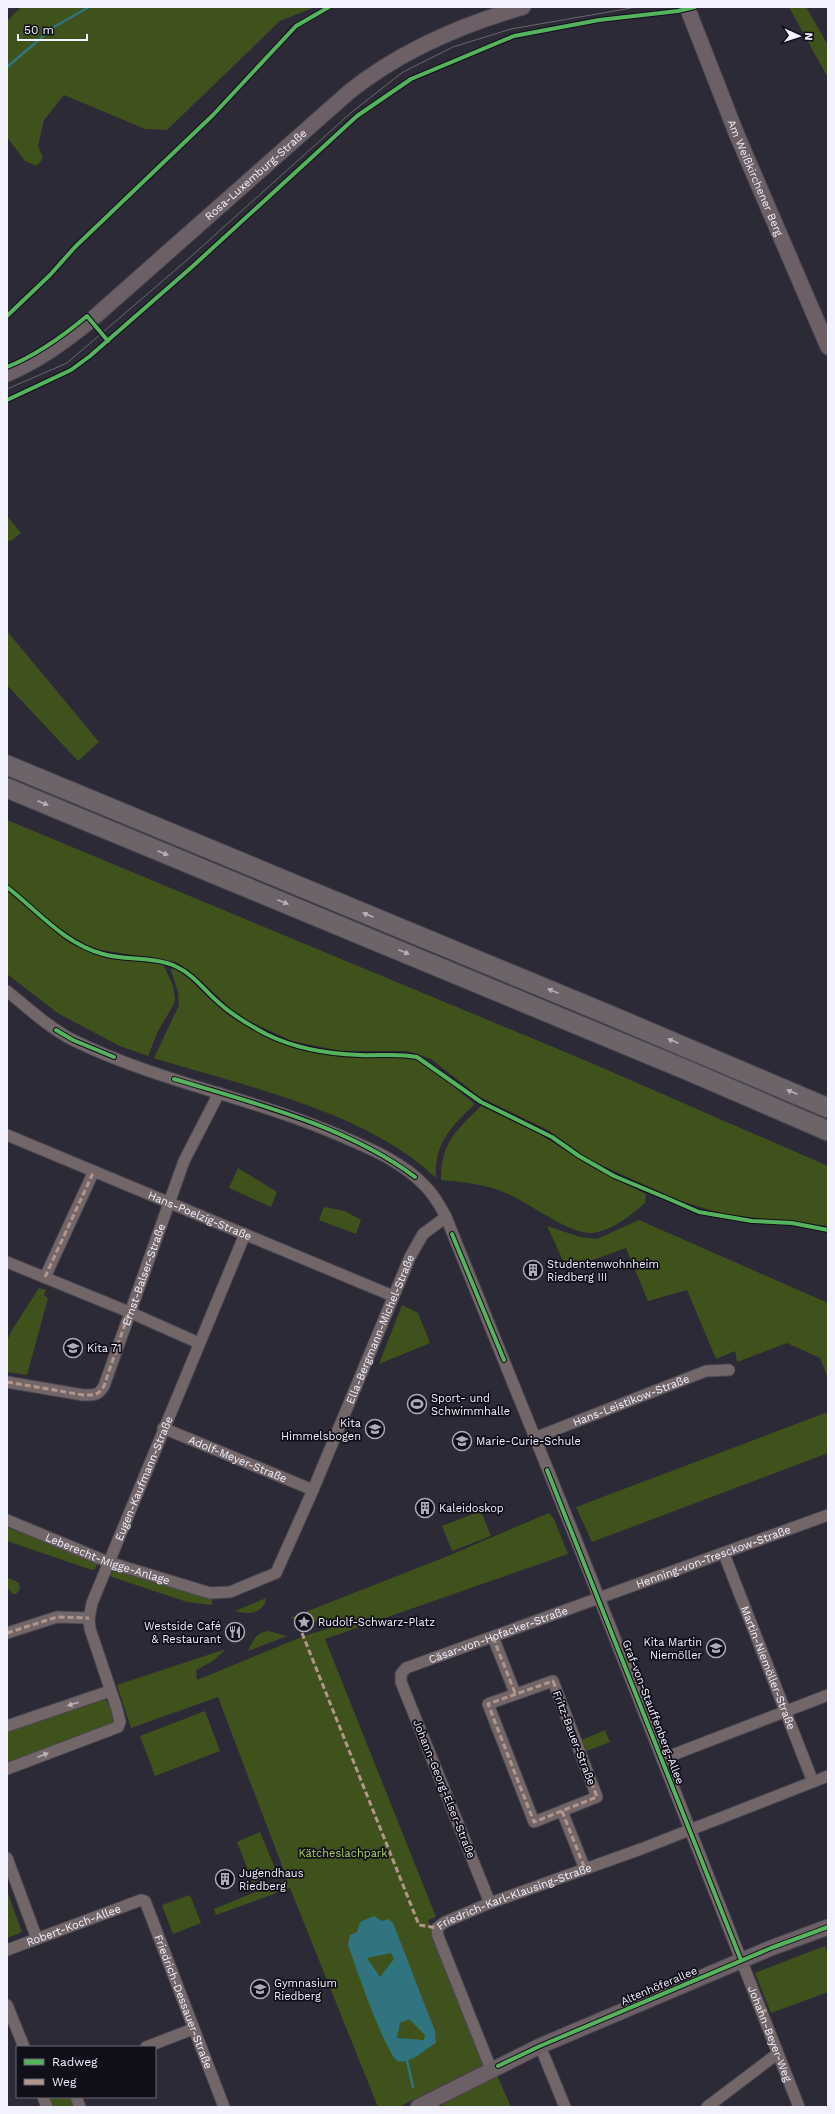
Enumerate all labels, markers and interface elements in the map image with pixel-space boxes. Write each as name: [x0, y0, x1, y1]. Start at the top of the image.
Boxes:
scale bar: [18, 16, 87, 42]
north arrow: [779, 16, 819, 56]
text: 50 m: [24, 23, 54, 37]
text: N: [802, 32, 815, 41]
street label: Am Weißkirchener Berg: [725, 118, 786, 238]
street label: Rosa-Luxemburg-Straße: [202, 126, 309, 223]
one-way arrow: [37, 800, 49, 806]
one-way arrow: [158, 850, 169, 856]
one-way arrow: [278, 899, 289, 905]
one-way arrow: [362, 912, 374, 918]
one-way arrow: [398, 949, 410, 955]
one-way arrow: [546, 988, 558, 994]
one-way arrow: [666, 1038, 678, 1044]
one-way arrow: [786, 1089, 798, 1095]
street label: Hans-Poelzig-Straße: [146, 1188, 254, 1243]
street label: Ernst-Balser-Straße: [119, 1222, 168, 1327]
street label: Ella-Bergmann-Michel-Straße: [343, 1253, 417, 1406]
place label: Studentenwohnheim Riedberg III: [547, 1258, 659, 1284]
building icon: Studentenwohnheim Riedberg III: [522, 1259, 544, 1281]
school or university icon: Kita 71: [62, 1337, 84, 1359]
place label: Kita 71: [87, 1342, 122, 1355]
street label: Hans-Leistikow-Straße: [571, 1372, 691, 1429]
place label: Sport- und Schwimmhalle: [431, 1392, 510, 1418]
sports icon: Sport- und Schwimmhalle: [406, 1393, 428, 1415]
street label: Eugen-Kaufmann-Straße: [112, 1414, 175, 1543]
place label: Kita Himmelsbogen: [281, 1417, 361, 1443]
school or university icon: Kita Himmelsbogen: [364, 1418, 386, 1440]
school or university icon: Marie-Curie-Schule: [451, 1430, 473, 1452]
street label: Adolf-Meyer-Straße: [187, 1433, 289, 1485]
place label: Marie-Curie-Schule: [476, 1435, 581, 1448]
building icon: Kaleidoskop: [414, 1497, 436, 1519]
place label: Kaleidoskop: [439, 1502, 504, 1515]
street label: Henning-von-Tresckow-Straße: [634, 1523, 792, 1591]
street label: Leberecht-Migge-Anlage: [44, 1530, 171, 1587]
street label: Cäsar-von-Hofacker-Straße: [427, 1603, 570, 1666]
street label: Martin-Niemöller-Straße: [738, 1604, 798, 1731]
place icon: Rudolf-Schwarz-Platz: [293, 1611, 315, 1633]
place label: Rudolf-Schwarz-Platz: [318, 1616, 435, 1629]
place label: Westside Café & Restaurant: [144, 1620, 221, 1646]
restaurant icon: Westside Café & Restaurant: [224, 1621, 246, 1643]
place label: Kita Martin Niemöller: [643, 1636, 703, 1662]
school or university icon: Kita Martin Niemöller: [705, 1637, 727, 1659]
street label: Graf-von-Stauffenberg-Allee: [619, 1638, 687, 1786]
street label: Fritz-Bauer-Straße: [550, 1689, 598, 1787]
one-way arrow: [67, 1701, 79, 1707]
street label: Johann-Georg-Elser-Straße: [410, 1718, 478, 1860]
one-way arrow: [38, 1752, 50, 1758]
park label: Kätcheslachpark: [298, 1847, 388, 1860]
street label: Friedrich-Karl-Klausing-Straße: [434, 1861, 593, 1932]
place label: Jugendhaus Riedberg: [239, 1867, 304, 1893]
building icon: Jugendhaus Riedberg: [214, 1868, 236, 1890]
street label: Robert-Koch-Allee: [25, 1902, 123, 1949]
street label: Friedrich-Dessauer-Straße: [152, 1933, 215, 2071]
street label: Altenhöferallee: [619, 1964, 699, 2008]
place label: Gymnasium Riedberg: [274, 1977, 337, 2003]
school or university icon: Gymnasium Riedberg: [249, 1978, 271, 2000]
street label: Johann-Beyer-Weg: [746, 1984, 795, 2084]
legend: [16, 2046, 156, 2098]
text: Radweg: [52, 2055, 98, 2069]
text: Weg: [52, 2075, 77, 2089]

